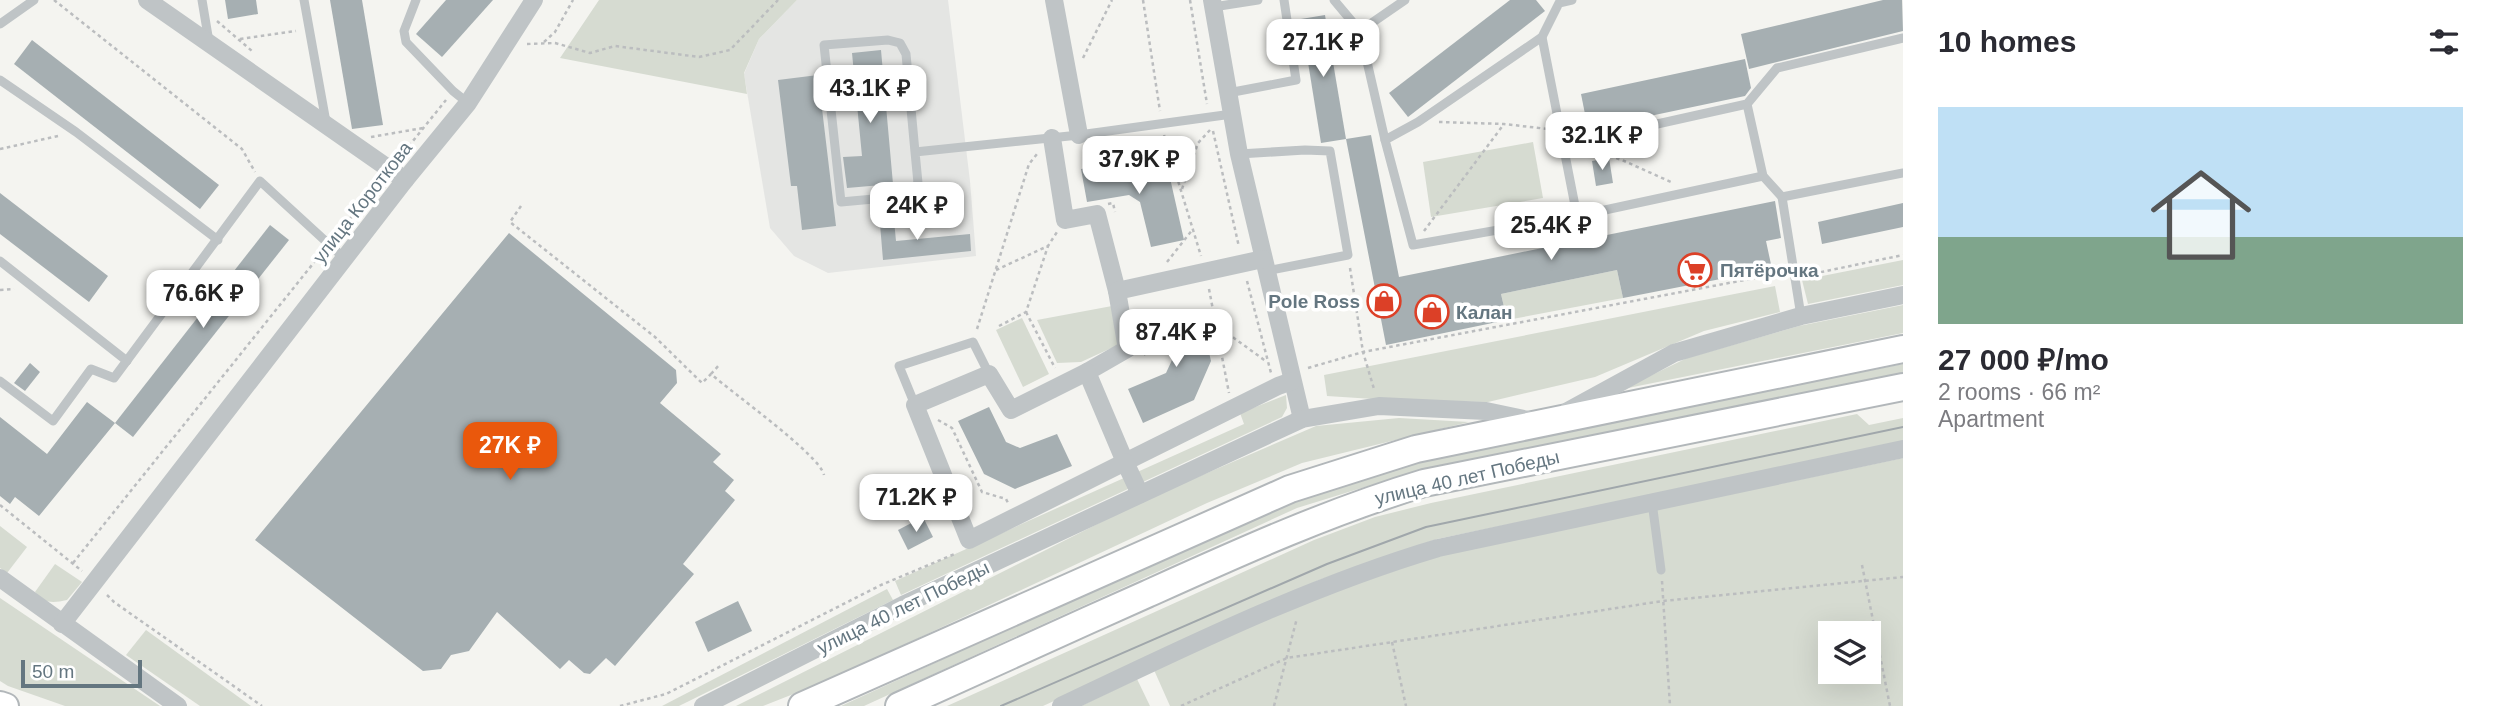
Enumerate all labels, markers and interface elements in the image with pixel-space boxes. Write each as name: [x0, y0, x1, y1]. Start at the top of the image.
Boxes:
pin: 27.1K ₽: [1258, 20, 1388, 79]
icon: filters: [2425, 23, 2463, 61]
text: 10 homes: [1938, 25, 2076, 58]
text: 27.1K ₽: [1282, 29, 1364, 55]
pin: 43.1K ₽: [805, 66, 935, 125]
text: 43.1K ₽: [829, 75, 911, 101]
pin: 32.1K ₽: [1537, 113, 1667, 172]
text: 32.1K ₽: [1561, 122, 1643, 148]
pin: 37.9K ₽: [1074, 136, 1204, 196]
street label: улица Короткова: [309, 137, 417, 267]
text: 37.9K ₽: [1098, 146, 1180, 172]
icon: home: [2138, 152, 2264, 278]
pin: 24K ₽: [868, 182, 966, 242]
text: 24K ₽: [886, 192, 948, 218]
pin: 25.4K ₽: [1486, 202, 1616, 262]
text: 25.4K ₽: [1510, 212, 1592, 238]
supermarket icon: Пятёрочка: [1676, 251, 1714, 289]
place label: Пятёрочка: [1720, 260, 1819, 281]
pin: 76.6K ₽: [138, 270, 268, 330]
text: 76.6K ₽: [162, 280, 244, 306]
shop icon: Pole Ross: [1365, 282, 1403, 320]
place label: Pole Ross: [1268, 291, 1360, 312]
shop icon: Калан: [1413, 293, 1451, 331]
place label: Калан: [1456, 302, 1513, 323]
pin: 87.4K ₽: [1111, 310, 1241, 369]
text: 87.4K ₽: [1135, 319, 1217, 345]
text: 27 000 ₽/mo: [1938, 343, 2109, 376]
text: 2 rooms · 66 m²: [1938, 379, 2100, 405]
text: Apartment: [1938, 406, 2044, 432]
pin: 27K ₽: [461, 422, 559, 482]
text: 27K ₽: [479, 432, 541, 458]
street label: улица 40 лет Победы: [1373, 446, 1561, 509]
pin: 71.2K ₽: [851, 475, 981, 534]
text: 71.2K ₽: [875, 484, 957, 510]
street label: улица 40 лет Победы: [814, 557, 993, 658]
map controls: [1818, 621, 1881, 684]
button: layers: [1818, 621, 1881, 684]
scale bar: [21, 657, 142, 689]
text: 50 m: [32, 661, 74, 682]

